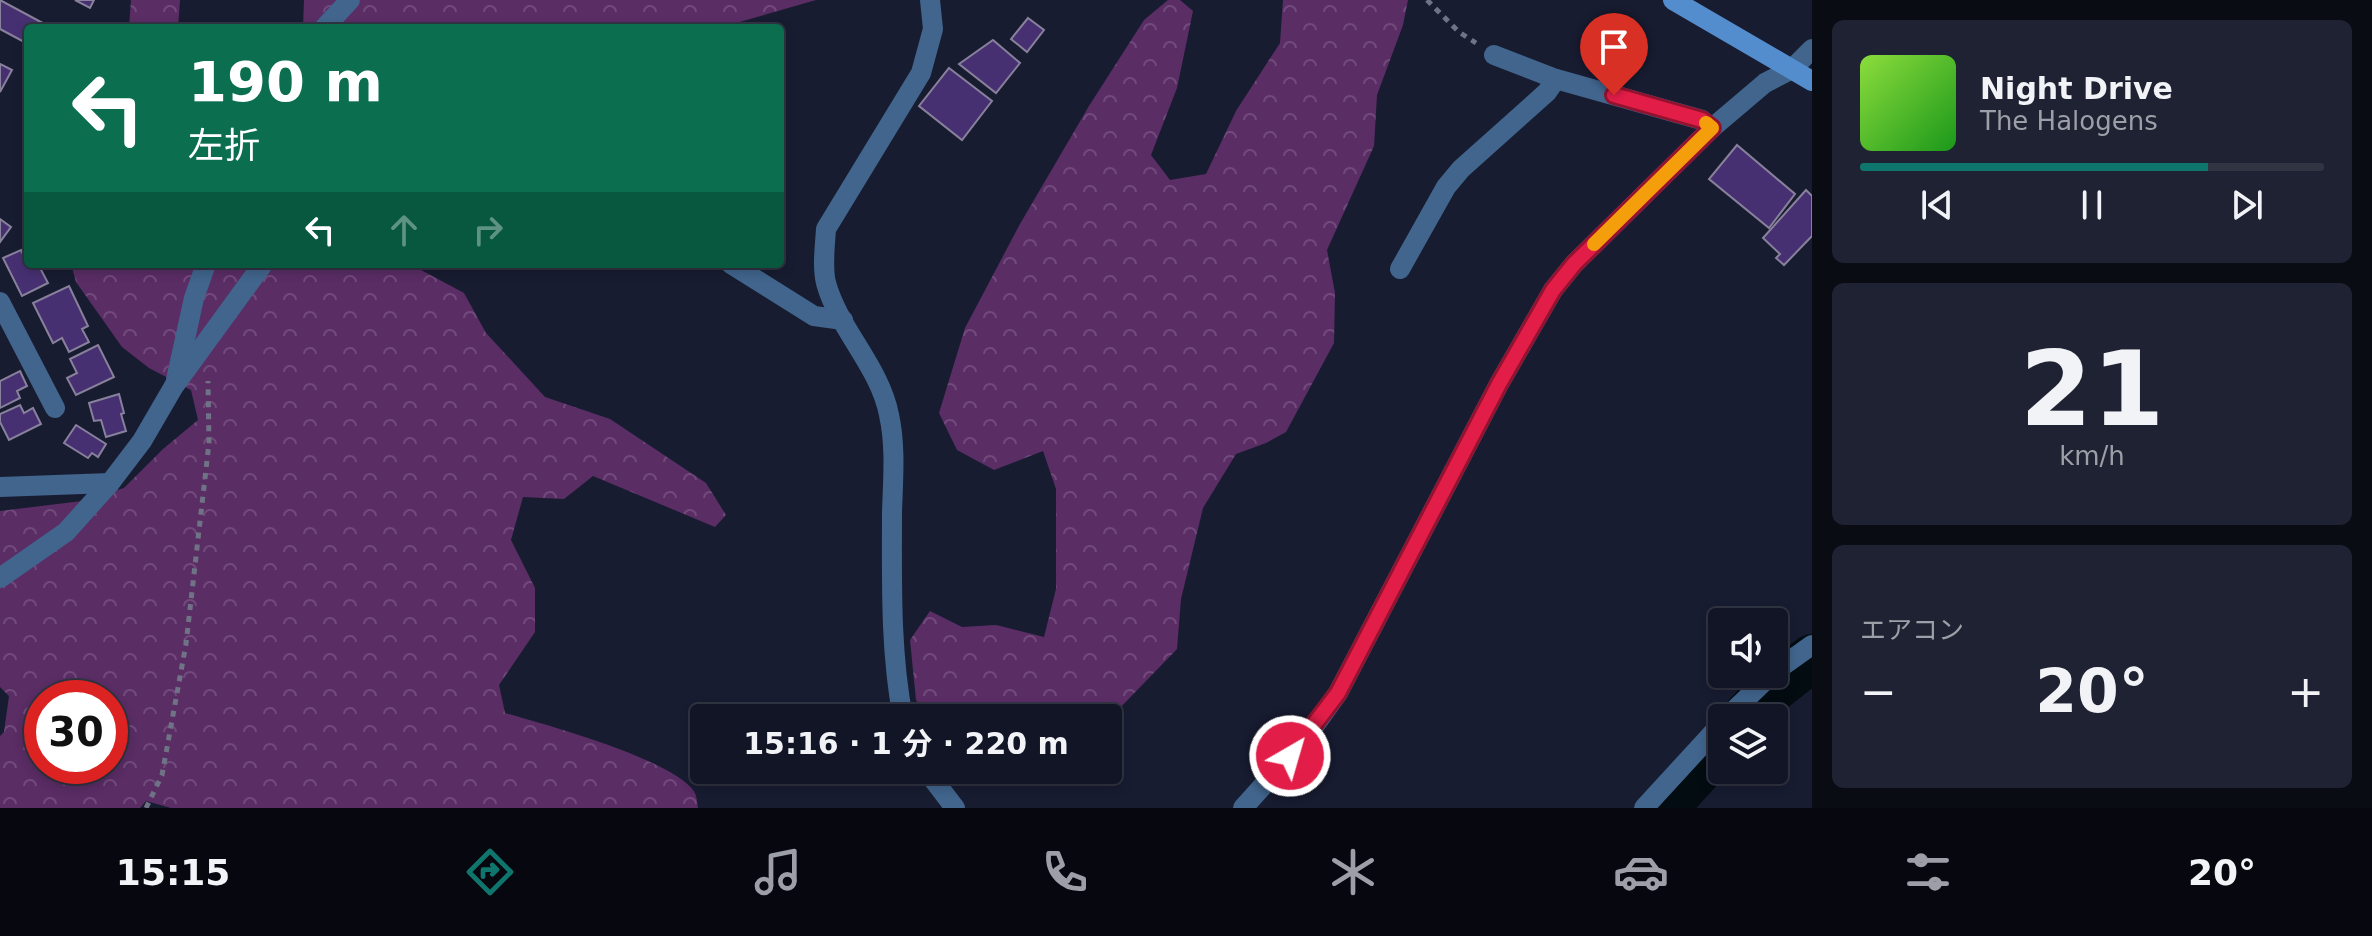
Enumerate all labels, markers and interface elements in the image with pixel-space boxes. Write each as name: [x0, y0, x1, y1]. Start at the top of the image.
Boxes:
pin: [1580, 13, 1648, 95]
icon: arrive: [1592, 25, 1636, 69]
text: 190 m: [188, 49, 383, 114]
icon: left: [56, 56, 160, 160]
text: Night Drive: [1980, 71, 2173, 106]
text: The Halogens: [1980, 106, 2158, 136]
text: 左折: [188, 125, 260, 166]
icon: previous: [1915, 183, 1959, 227]
icon: pause: [2070, 183, 2114, 227]
icon: next: [2225, 183, 2269, 227]
icon: left: [298, 208, 342, 252]
icon: ahead: [382, 208, 426, 252]
icon: right: [466, 208, 510, 252]
text: 21: [2020, 328, 2164, 450]
text: km/h: [2059, 441, 2125, 471]
map controls: [1708, 608, 1788, 784]
button: sound: [1708, 608, 1788, 688]
text: エアコン: [1860, 615, 1964, 645]
text: 20°: [2035, 656, 2149, 726]
text: −: [1860, 666, 1897, 717]
text: +: [2287, 666, 2324, 717]
speed limit sign: 30: [24, 680, 128, 784]
button: layers: [1708, 704, 1788, 784]
position arrow: [1248, 714, 1332, 798]
text: 15:16 · 1 分 · 220 m: [743, 726, 1069, 761]
icon: directions: [462, 844, 518, 900]
icon: music: [750, 844, 806, 900]
icon: phone: [1037, 844, 1093, 900]
icon: climate: [1325, 844, 1381, 900]
icon: car: [1613, 844, 1669, 900]
icon: filters: [1900, 844, 1956, 900]
text: 15:15: [116, 852, 230, 893]
text: 20°: [2188, 852, 2256, 893]

